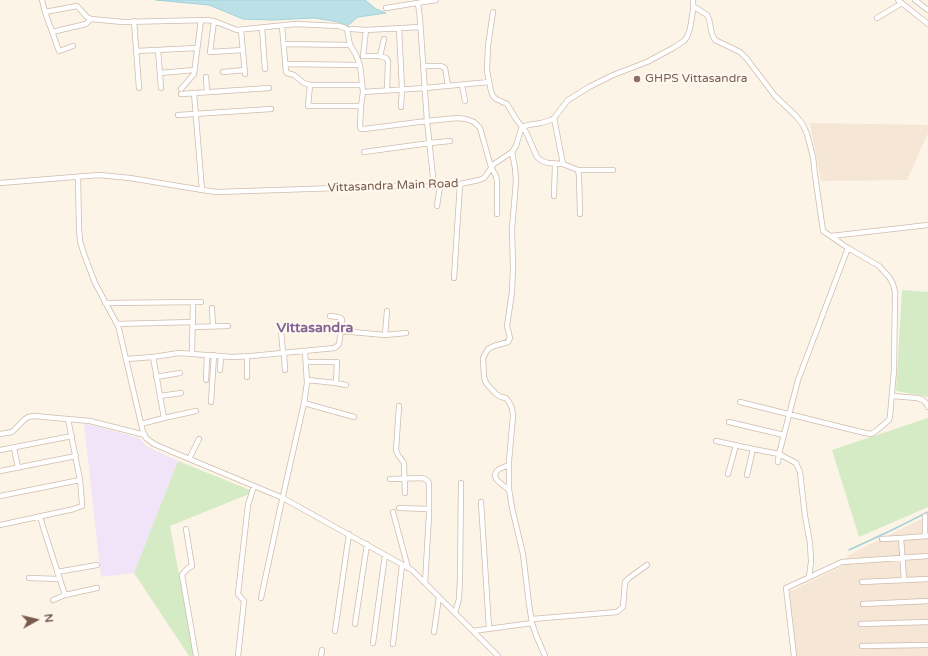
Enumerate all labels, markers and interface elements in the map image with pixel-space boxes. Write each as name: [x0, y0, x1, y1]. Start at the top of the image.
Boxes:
place label: GHPS Vittasandra: [645, 72, 748, 86]
marker: GHPS Vittasandra: [632, 74, 642, 84]
street label: Vittasandra Main Road: [327, 177, 459, 195]
district label: Vittasandra: [277, 320, 353, 336]
north arrow: [16, 600, 56, 640]
text: N: [41, 613, 55, 624]

